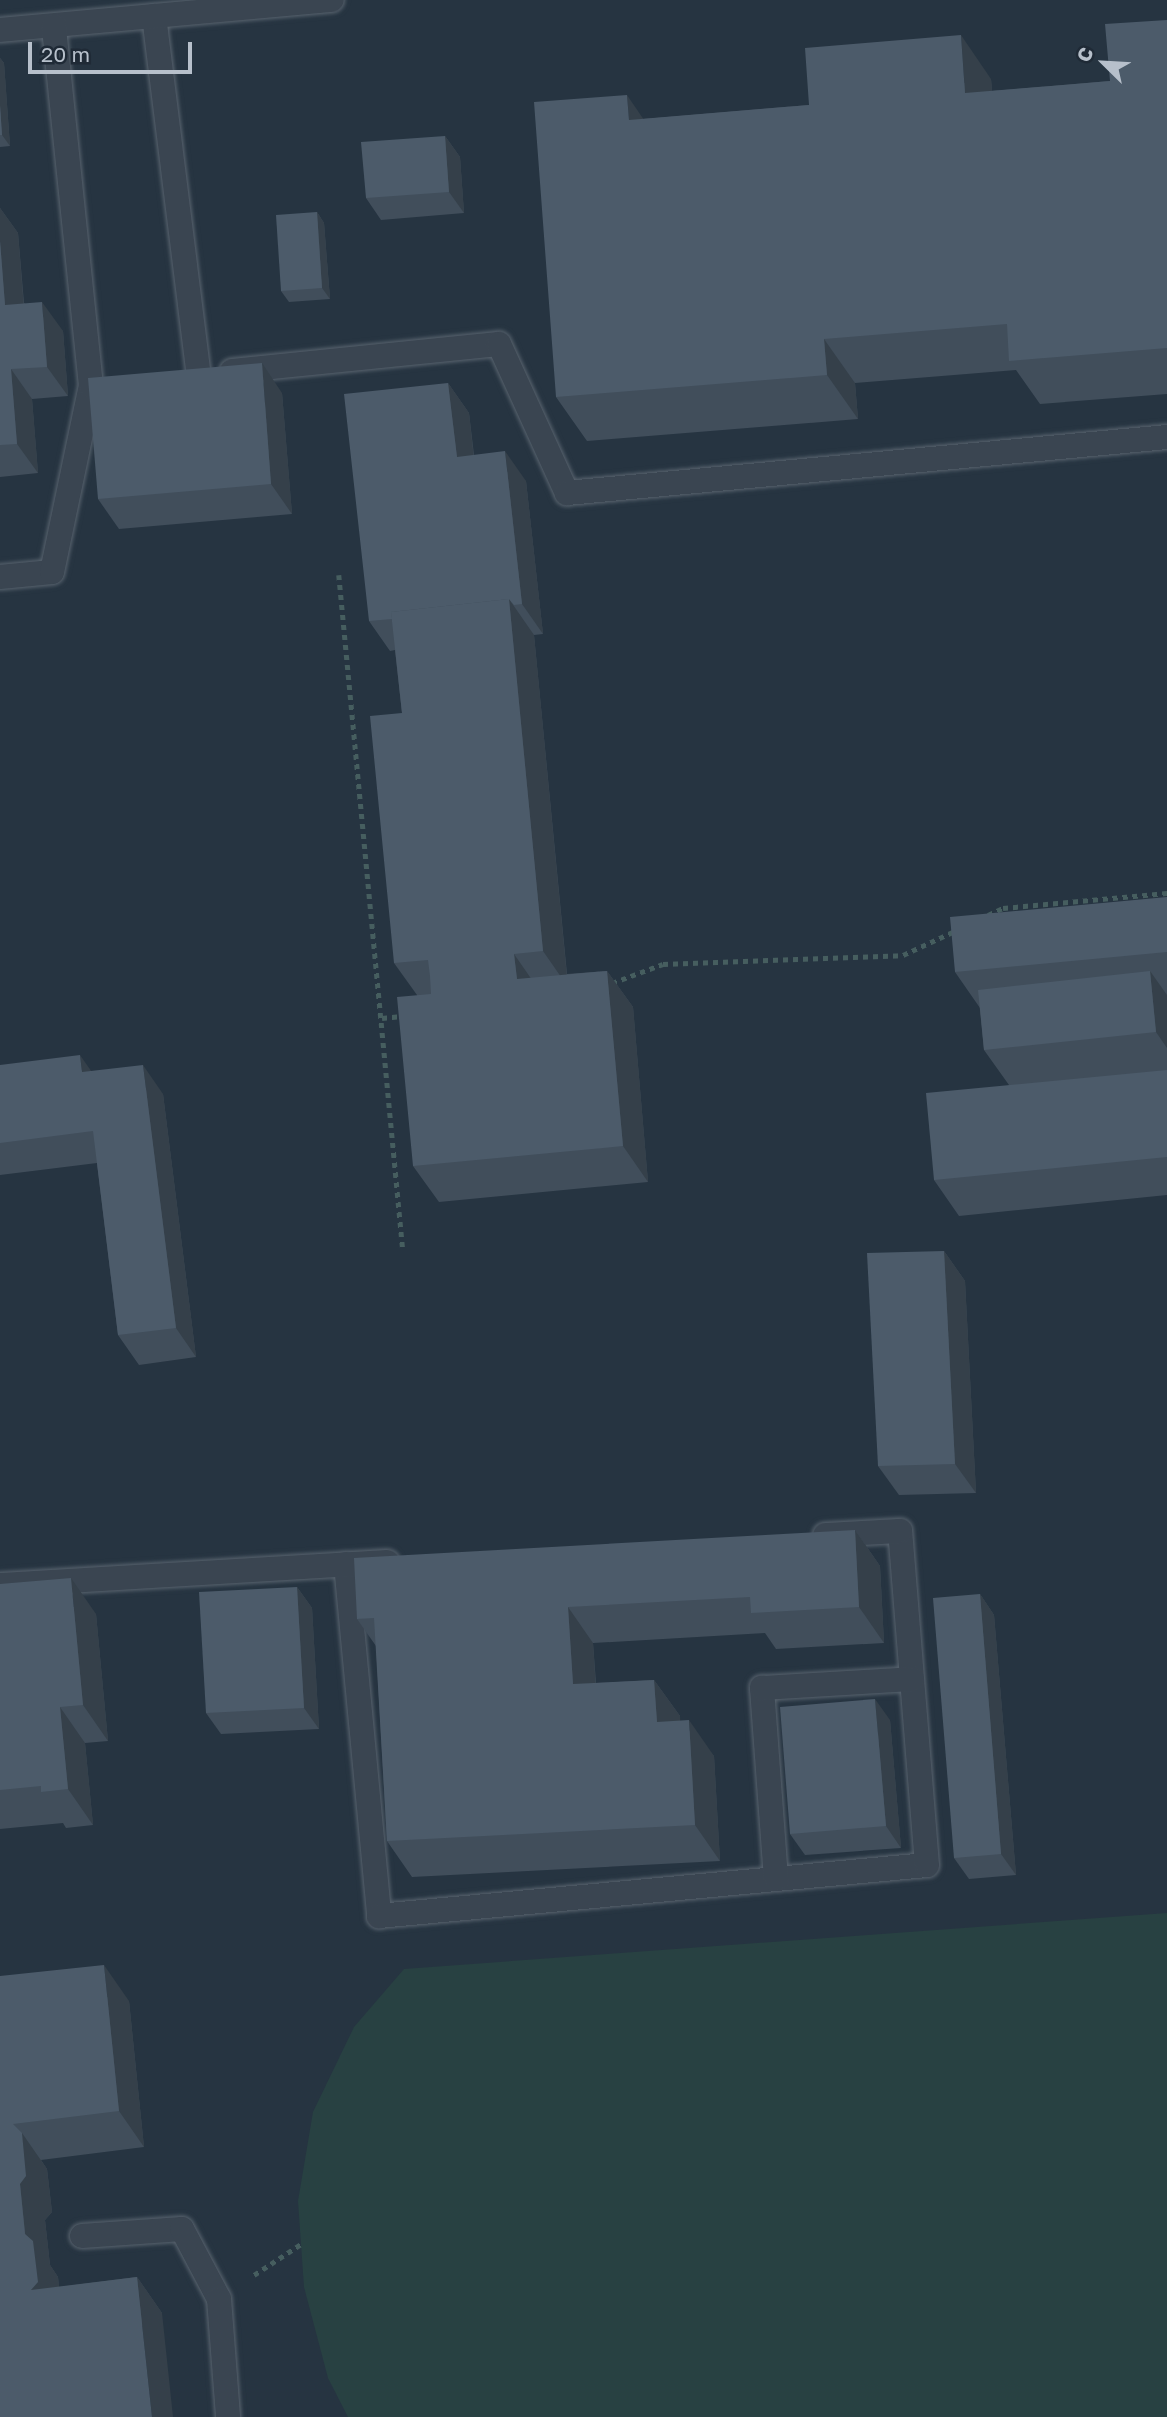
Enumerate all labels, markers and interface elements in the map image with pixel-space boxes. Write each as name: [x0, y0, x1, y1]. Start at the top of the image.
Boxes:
scale bar: [32, 28, 196, 72]
north arrow: [1069, 28, 1139, 98]
text: 20 m: [41, 41, 90, 67]
text: С: [1071, 43, 1098, 65]

